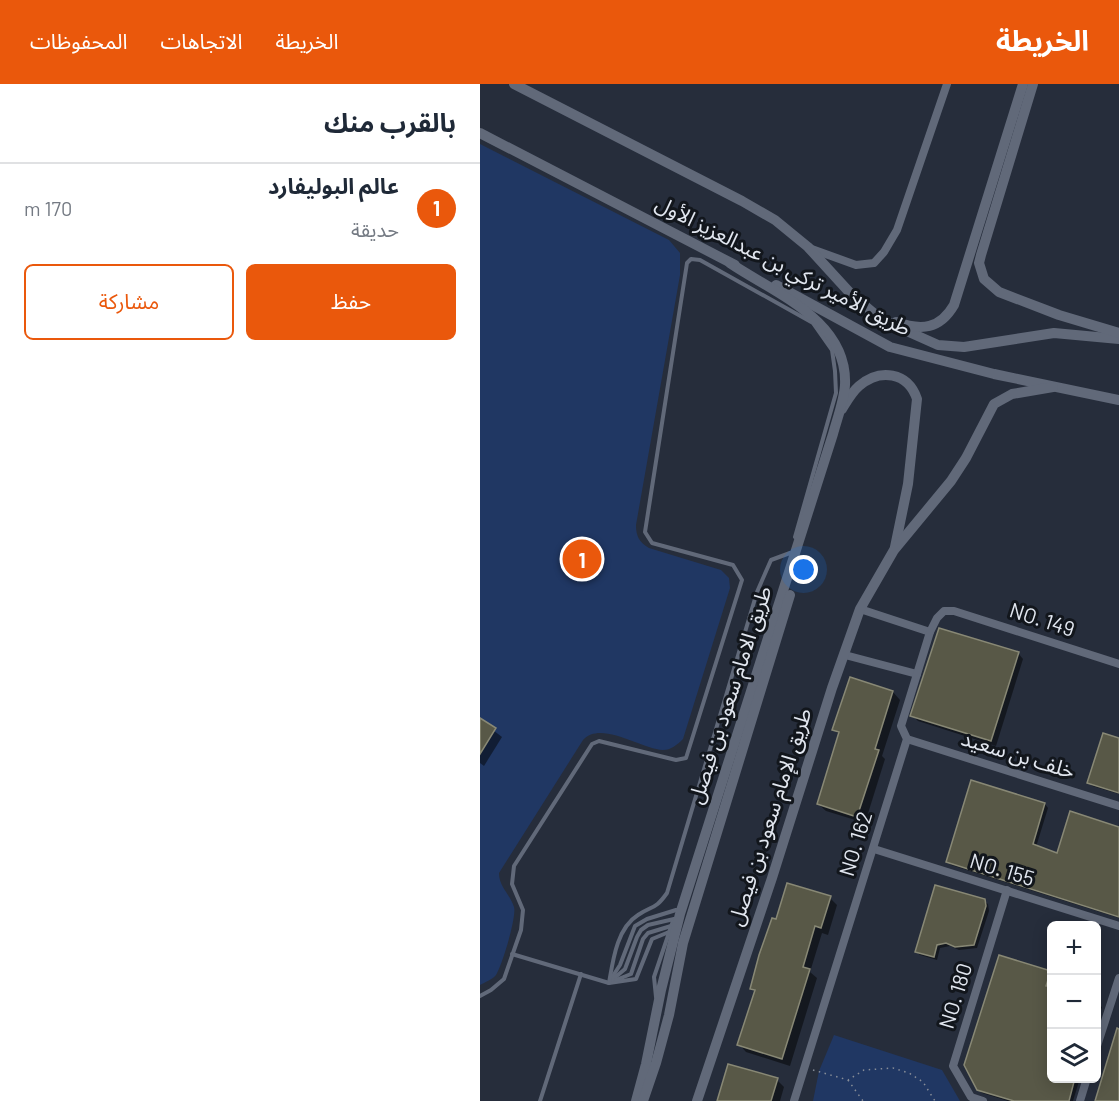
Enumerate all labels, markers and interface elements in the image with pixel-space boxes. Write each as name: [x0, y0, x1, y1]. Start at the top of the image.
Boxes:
text: الخريطة: [996, 23, 1089, 57]
text: المحفوظات: [30, 28, 127, 53]
text: الاتجاهات: [160, 28, 242, 53]
text: الخريطة: [275, 28, 338, 53]
text: بالقرب منك: [324, 106, 456, 137]
text: عالم البوليفارد: [268, 172, 399, 198]
street label: طريق الأمير تركي بن عبدالعزيز الأول: [650, 189, 916, 344]
text: 170 m: [24, 196, 72, 220]
text: 1: [433, 196, 440, 220]
text: حديقة: [351, 217, 399, 241]
button: مشاركة: [24, 264, 234, 340]
button: حفظ: [246, 264, 456, 340]
pin: 1: [562, 536, 602, 582]
your location: [789, 555, 818, 584]
street label: طريق الامام سعود بن فيصل: [682, 583, 780, 808]
street label: NO. 149: [1007, 596, 1078, 641]
street label: طريق الإمام سعود بن فيصل: [722, 705, 820, 930]
street label: خلف بن سعيد: [958, 724, 1078, 784]
street label: NO. 162: [833, 808, 876, 879]
street label: NO. 155: [967, 847, 1038, 890]
map controls: [1047, 921, 1101, 1083]
button: +: [1047, 921, 1101, 975]
street label: NO. 180: [933, 960, 976, 1031]
button: −: [1047, 975, 1101, 1029]
button: layers: [1047, 1029, 1101, 1083]

